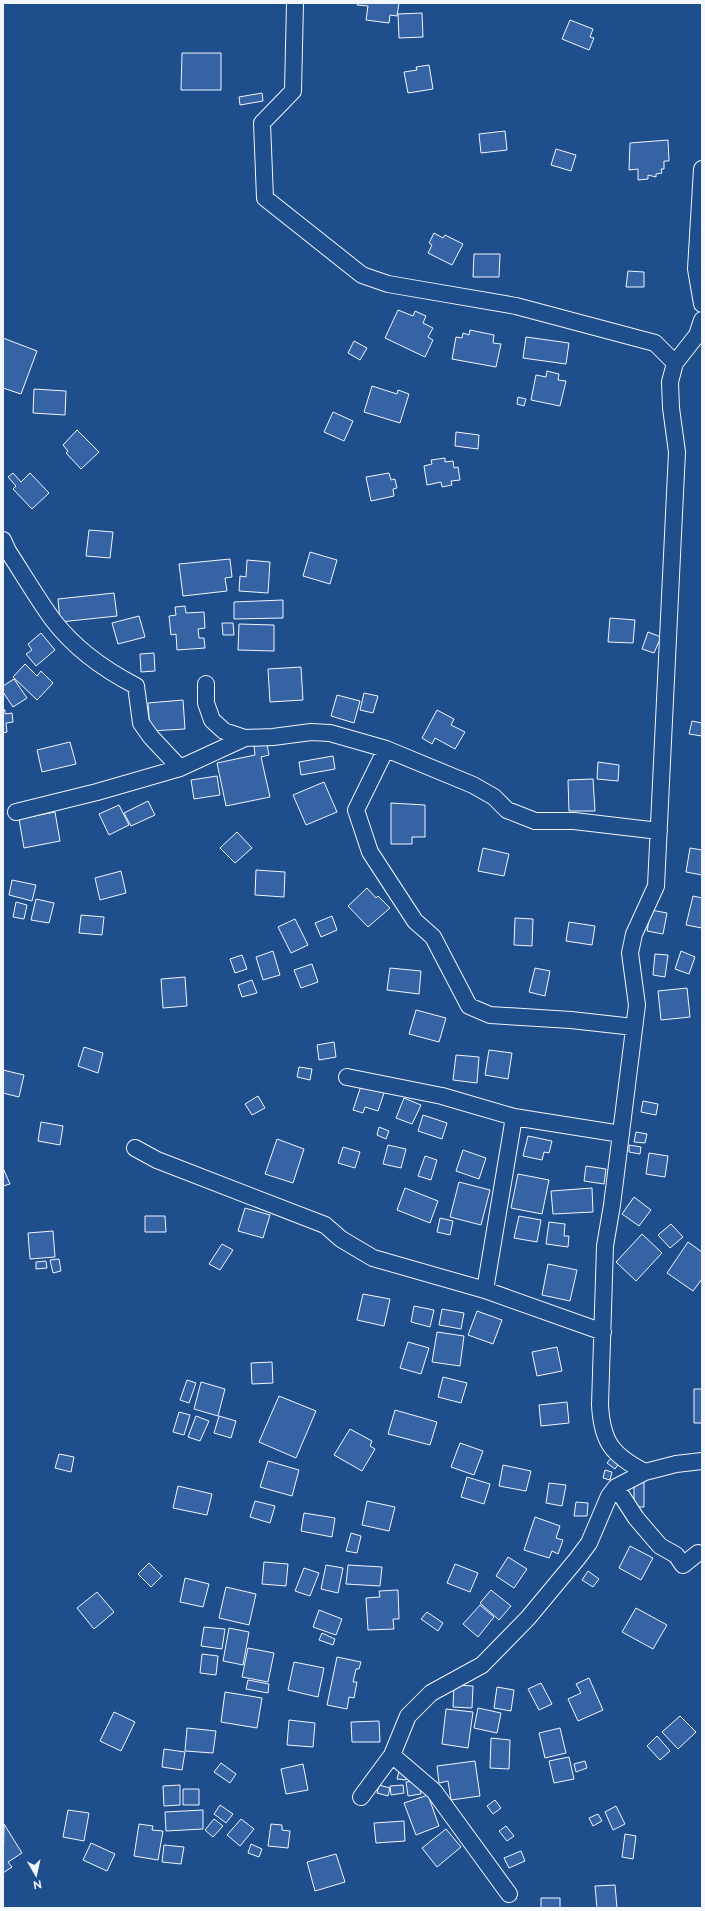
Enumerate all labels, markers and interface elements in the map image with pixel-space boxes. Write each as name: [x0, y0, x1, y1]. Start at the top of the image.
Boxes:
north arrow: [16, 1855, 56, 1895]
text: N: [32, 1877, 43, 1891]

